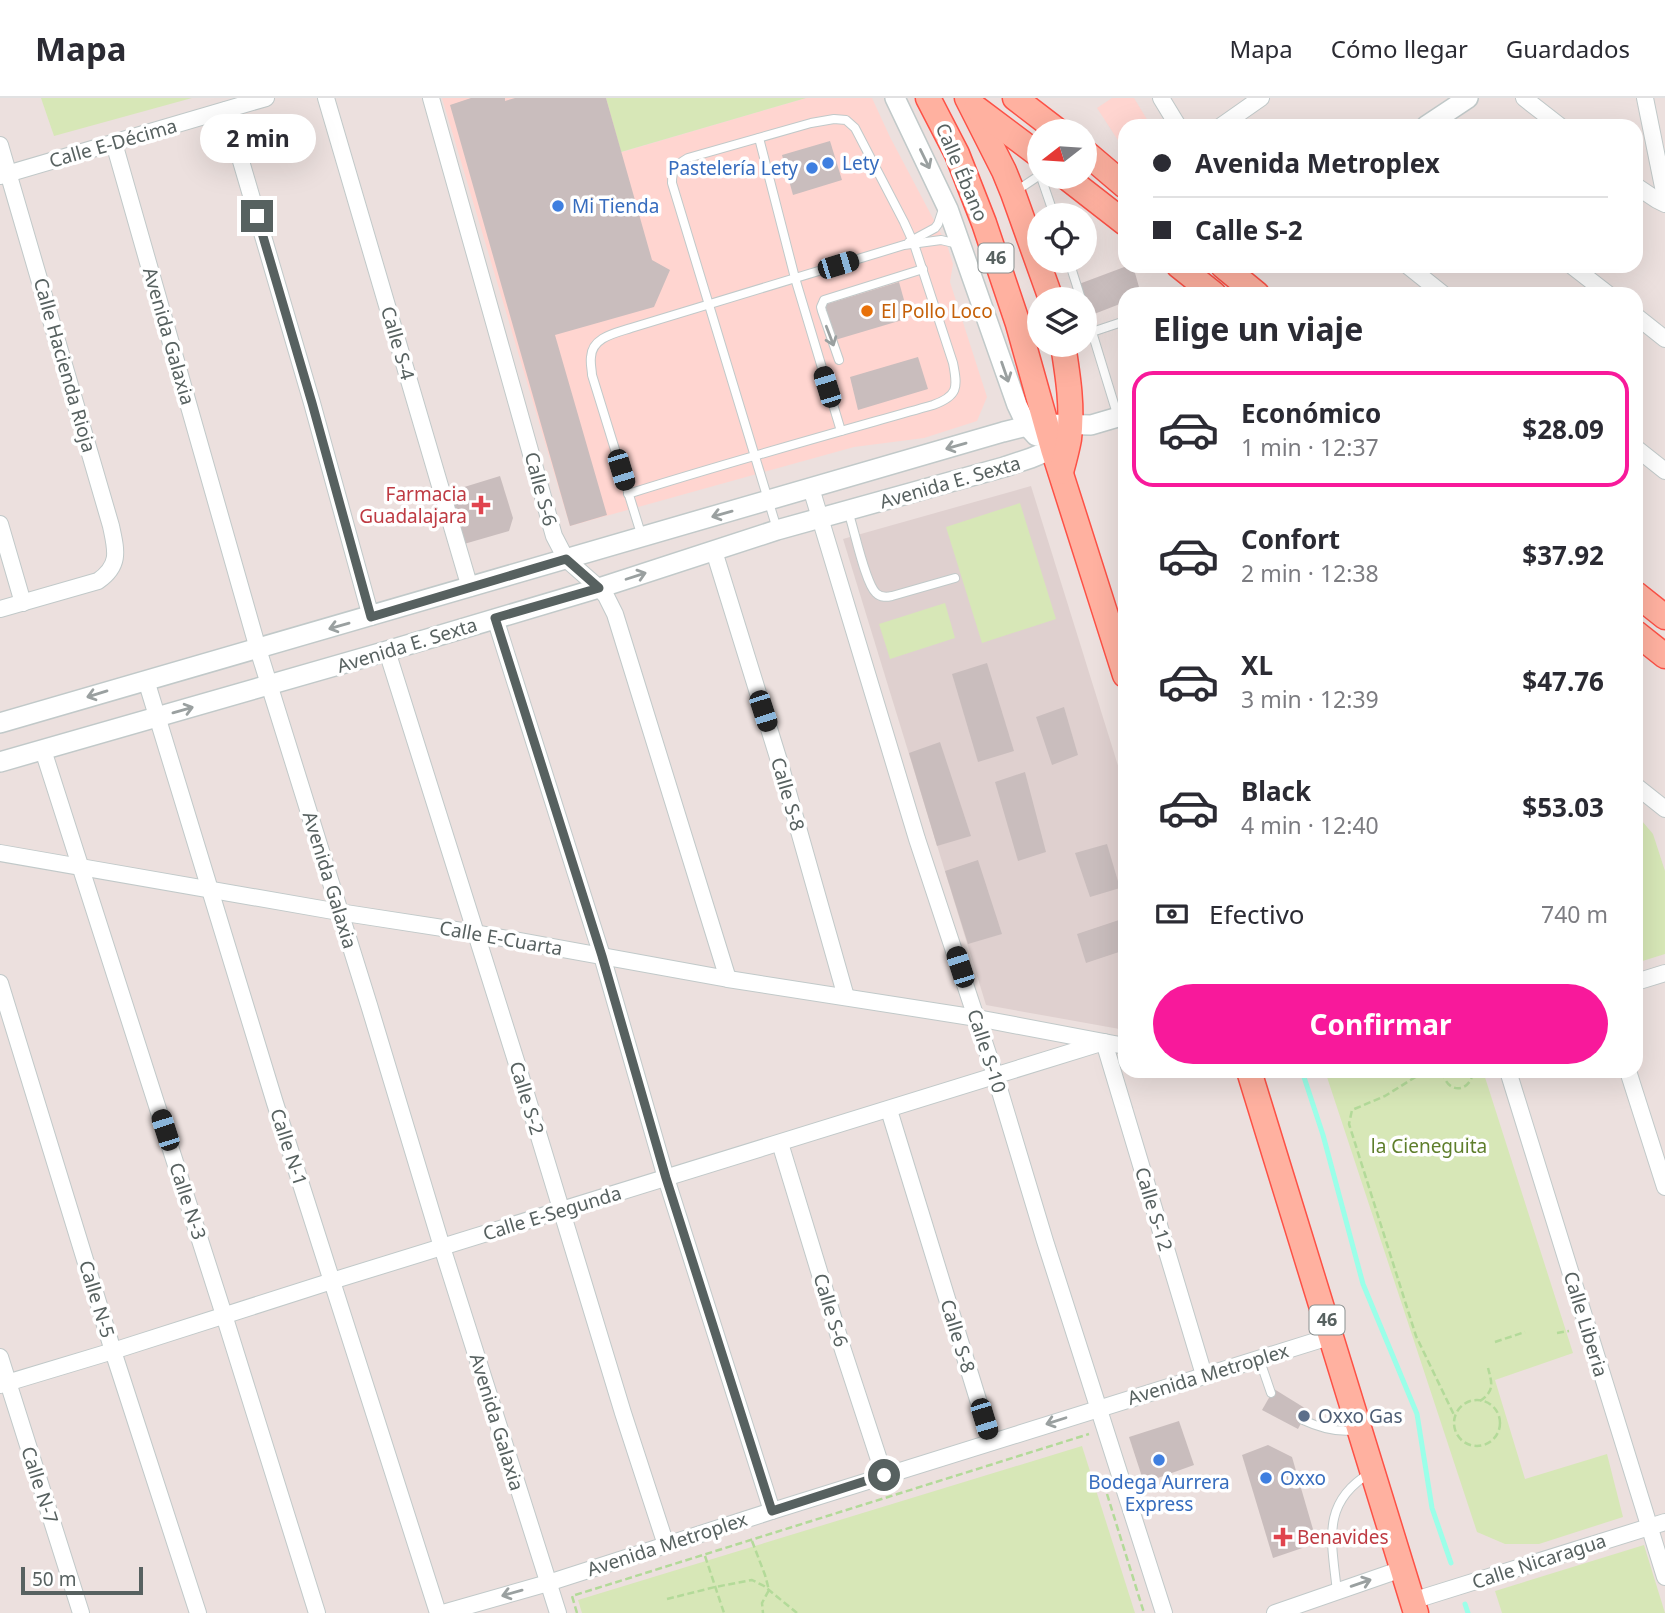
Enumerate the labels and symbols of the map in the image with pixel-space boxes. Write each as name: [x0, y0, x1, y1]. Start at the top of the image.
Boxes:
street label: Calle E-Décima: [46, 112, 180, 174]
callout: 2 min: [199, 115, 315, 164]
street label: Calle Ébano: [930, 119, 994, 225]
north arrow: [1027, 119, 1097, 189]
one-way arrow: [919, 148, 932, 169]
place label: Lety: [842, 150, 880, 176]
place label: Pastelería Lety: [668, 155, 798, 181]
marker: Lety: [820, 155, 836, 171]
marker: Pastelería Lety: [804, 160, 820, 176]
place label: Mi Tienda: [572, 193, 659, 219]
marker: Mi Tienda: [550, 198, 566, 214]
route end: [241, 200, 273, 232]
road number: 46: [978, 244, 1014, 272]
car: [815, 249, 862, 281]
street label: Avenida Galaxia: [137, 264, 201, 408]
street label: Calle Hacienda Rioja: [28, 275, 102, 455]
place label: El Pollo Loco: [881, 298, 993, 324]
street label: Calle S-4: [375, 303, 421, 383]
marker: El Pollo Loco: [859, 303, 875, 319]
one-way arrow: [825, 324, 838, 346]
one-way arrow: [1000, 360, 1012, 382]
car: [811, 364, 844, 410]
one-way arrow: [945, 440, 967, 453]
car: [605, 447, 638, 493]
street label: Calle S-6: [519, 449, 563, 529]
street label: Avenida E. Sexta: [877, 449, 1023, 515]
place label: Farmacia Guadalajara: [359, 481, 467, 529]
marker: Farmacia Guadalajara: [473, 497, 489, 513]
one-way arrow: [712, 508, 734, 521]
one-way arrow: [625, 569, 647, 581]
street label: Avenida E. Sexta: [334, 611, 480, 679]
one-way arrow: [329, 620, 351, 633]
car: [747, 688, 780, 734]
one-way arrow: [86, 689, 108, 702]
one-way arrow: [172, 703, 194, 716]
street label: Calle S-8: [765, 754, 811, 834]
street label: Avenida Galaxia: [297, 808, 363, 952]
street label: Calle E-Cuarta: [437, 914, 565, 962]
car: [944, 944, 977, 990]
street label: Calle S-10: [961, 1006, 1013, 1096]
street label: Calle S-2: [504, 1058, 550, 1138]
street label: Calle N-1: [264, 1105, 314, 1189]
car: [149, 1107, 182, 1153]
park label: la Cieneguita: [1371, 1133, 1487, 1159]
street label: Calle N-3: [163, 1159, 213, 1243]
street label: Calle S-12: [1129, 1164, 1179, 1254]
street label: Calle E-Segunda: [480, 1180, 624, 1246]
street label: Calle N-5: [73, 1257, 121, 1341]
street label: Calle Liberia: [1558, 1268, 1614, 1380]
street label: Calle S-6: [808, 1270, 854, 1350]
street label: Calle S-8: [935, 1296, 981, 1376]
road number: 46: [1310, 1306, 1344, 1335]
street label: Avenida Metroplex: [1124, 1337, 1292, 1411]
street label: Avenida Galaxia: [464, 1350, 530, 1494]
car: [968, 1396, 1001, 1442]
place label: Oxxo Gas: [1318, 1403, 1403, 1429]
marker: Oxxo Gas: [1296, 1408, 1312, 1424]
one-way arrow: [1045, 1416, 1067, 1429]
street label: Calle N-7: [15, 1443, 65, 1527]
marker: Bodega Aurrera Express: [1151, 1452, 1167, 1468]
route start: [868, 1459, 900, 1491]
place label: Oxxo: [1280, 1465, 1326, 1491]
place label: Bodega Aurrera Express: [1088, 1469, 1230, 1517]
marker: Oxxo: [1258, 1470, 1274, 1486]
street label: Avenida Metroplex: [583, 1506, 751, 1582]
place label: Benavides: [1297, 1524, 1389, 1550]
street label: Calle Nicaragua: [1469, 1527, 1609, 1595]
marker: Benavides: [1275, 1529, 1291, 1545]
scale bar: [21, 1564, 144, 1596]
one-way arrow: [1350, 1576, 1372, 1588]
one-way arrow: [501, 1588, 523, 1601]

